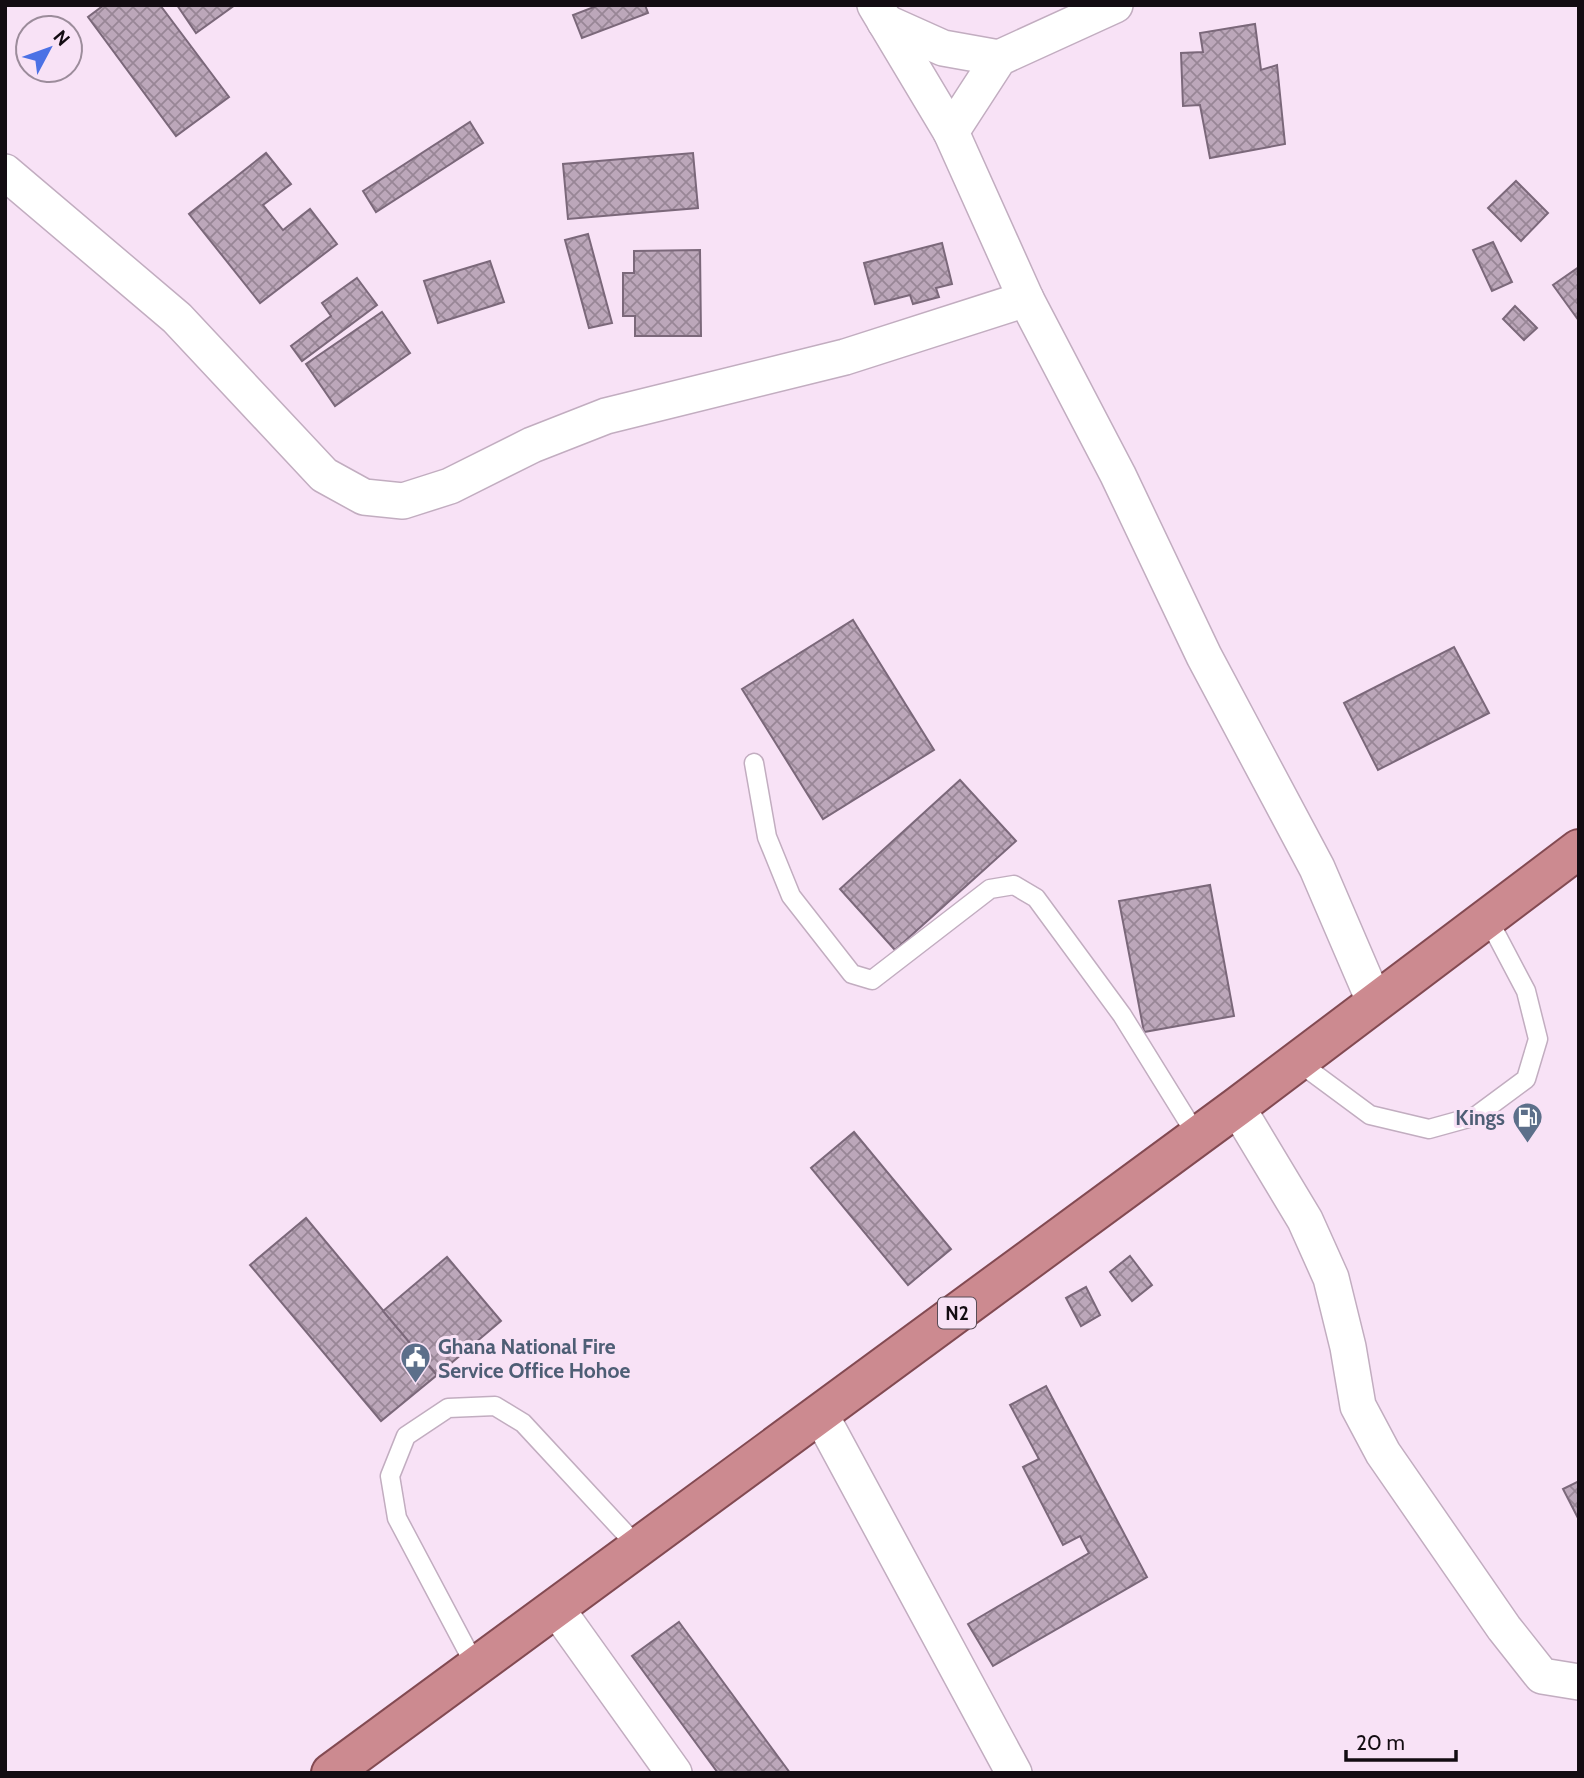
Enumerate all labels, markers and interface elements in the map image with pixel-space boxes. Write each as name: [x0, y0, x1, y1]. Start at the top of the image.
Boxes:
north arrow: [14, 14, 84, 84]
text: N: [48, 26, 75, 51]
fuel station icon: Kings: [1511, 1100, 1545, 1144]
place label: Kings: [1455, 1105, 1505, 1130]
road number: N2: [938, 1298, 976, 1329]
place label: Ghana National Fire Service Office Hohoe: [438, 1334, 630, 1383]
public building icon: Ghana National Fire Service Office Hohoe: [398, 1341, 432, 1385]
scale bar: [1346, 1718, 1456, 1762]
text: 20 m: [1356, 1730, 1405, 1755]

